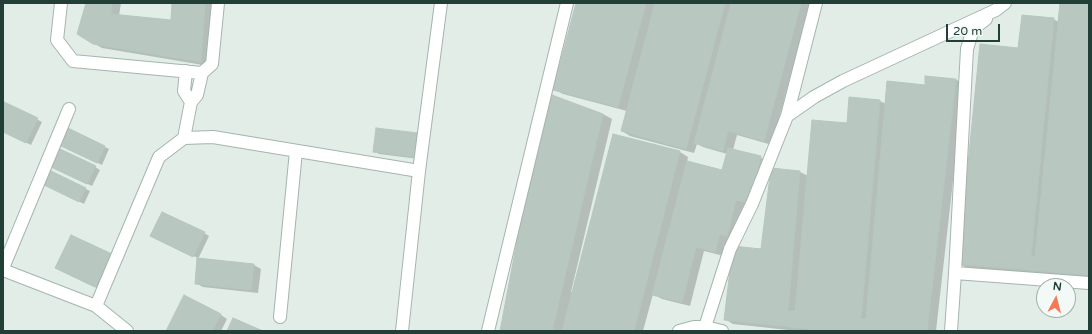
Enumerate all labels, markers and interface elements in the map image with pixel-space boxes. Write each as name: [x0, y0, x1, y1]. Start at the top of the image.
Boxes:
scale bar: [948, 16, 1002, 42]
text: 20 m: [953, 24, 982, 38]
north arrow: [1036, 278, 1076, 318]
text: N: [1052, 280, 1063, 294]

